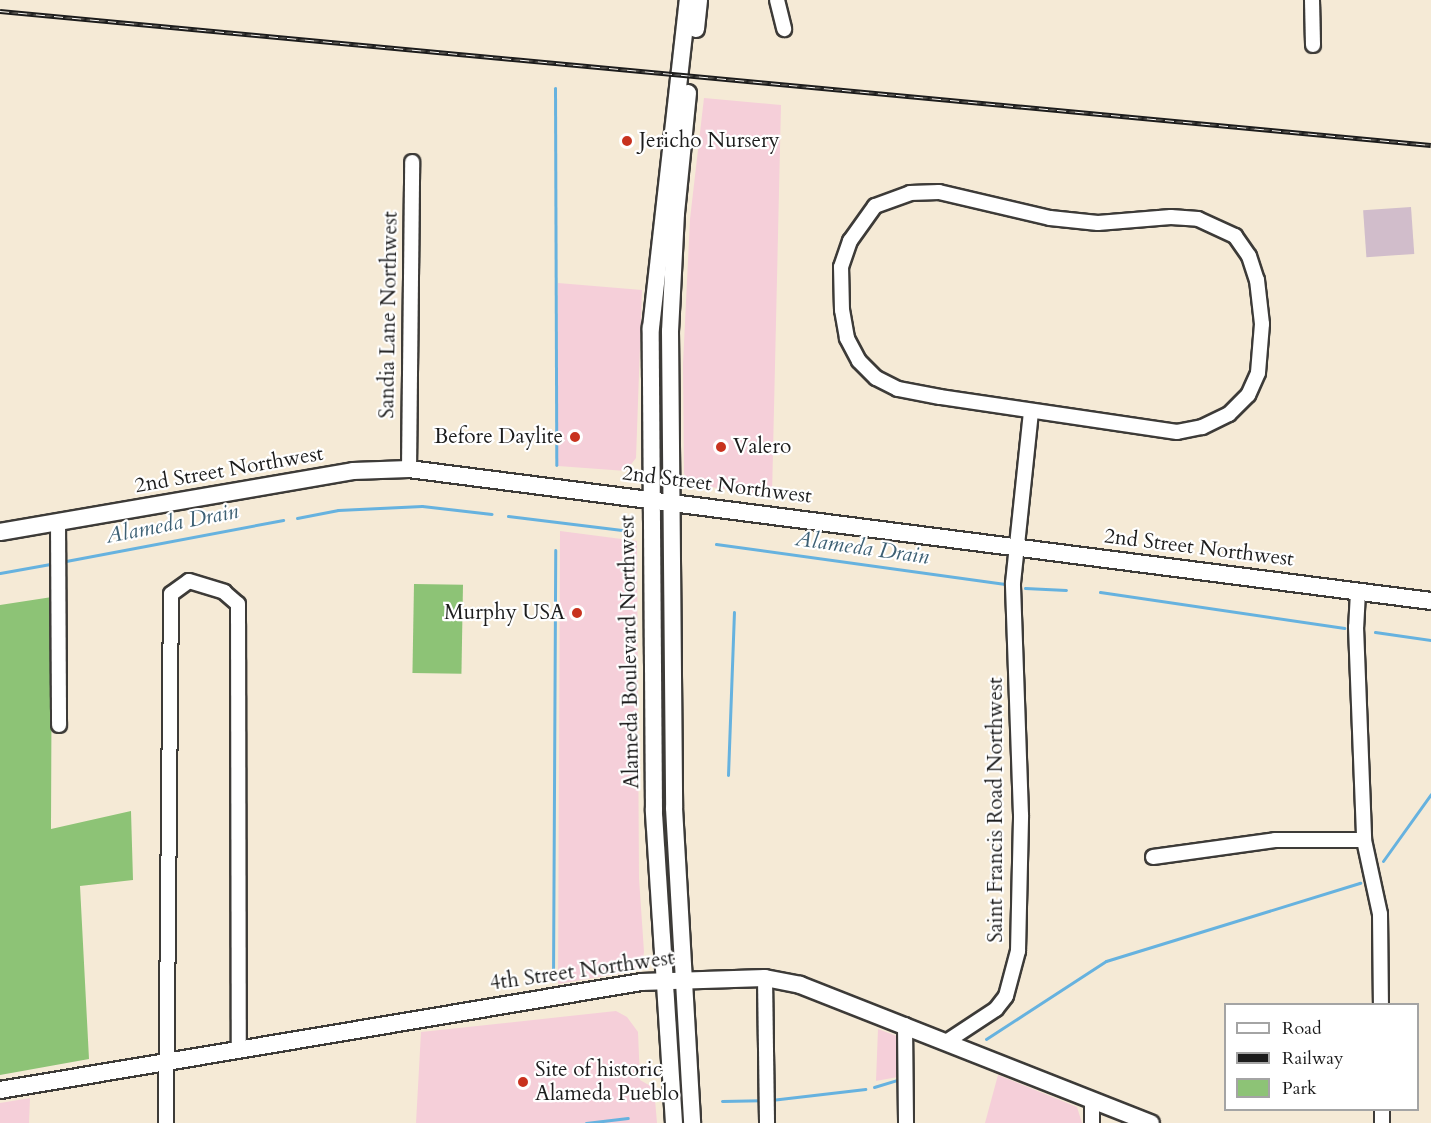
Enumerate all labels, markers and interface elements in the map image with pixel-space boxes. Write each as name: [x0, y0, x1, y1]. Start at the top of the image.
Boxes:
place label: Jericho Nursery: [639, 128, 780, 154]
marker: Jericho Nursery: [620, 134, 634, 148]
street label: Sandia Lane Northwest: [375, 211, 403, 419]
place label: Before Daylite: [434, 424, 563, 450]
marker: Before Daylite: [568, 430, 582, 444]
place label: Valero: [733, 434, 791, 460]
marker: Valero: [714, 440, 728, 454]
street label: 2nd Street Northwest: [133, 441, 325, 499]
street label: 2nd Street Northwest: [621, 461, 813, 509]
water label: Alameda Drain: [103, 498, 241, 550]
street label: Alameda Boulevard Northwest: [615, 515, 645, 789]
street label: 2nd Street Northwest: [1103, 524, 1295, 572]
water label: Alameda Drain: [794, 526, 930, 570]
place label: Murphy USA: [444, 600, 565, 626]
marker: Murphy USA: [570, 606, 584, 620]
street label: Saint Francis Road Northwest: [983, 677, 1009, 943]
street label: 4th Street Northwest: [488, 946, 676, 996]
legend: [1224, 1003, 1419, 1111]
text: Road: [1282, 1016, 1322, 1041]
text: Railway: [1282, 1046, 1344, 1071]
place label: Site of historic Alameda Pueblo: [535, 1057, 679, 1107]
marker: Site of historic Alameda Pueblo: [516, 1075, 530, 1089]
text: Park: [1282, 1076, 1317, 1101]

